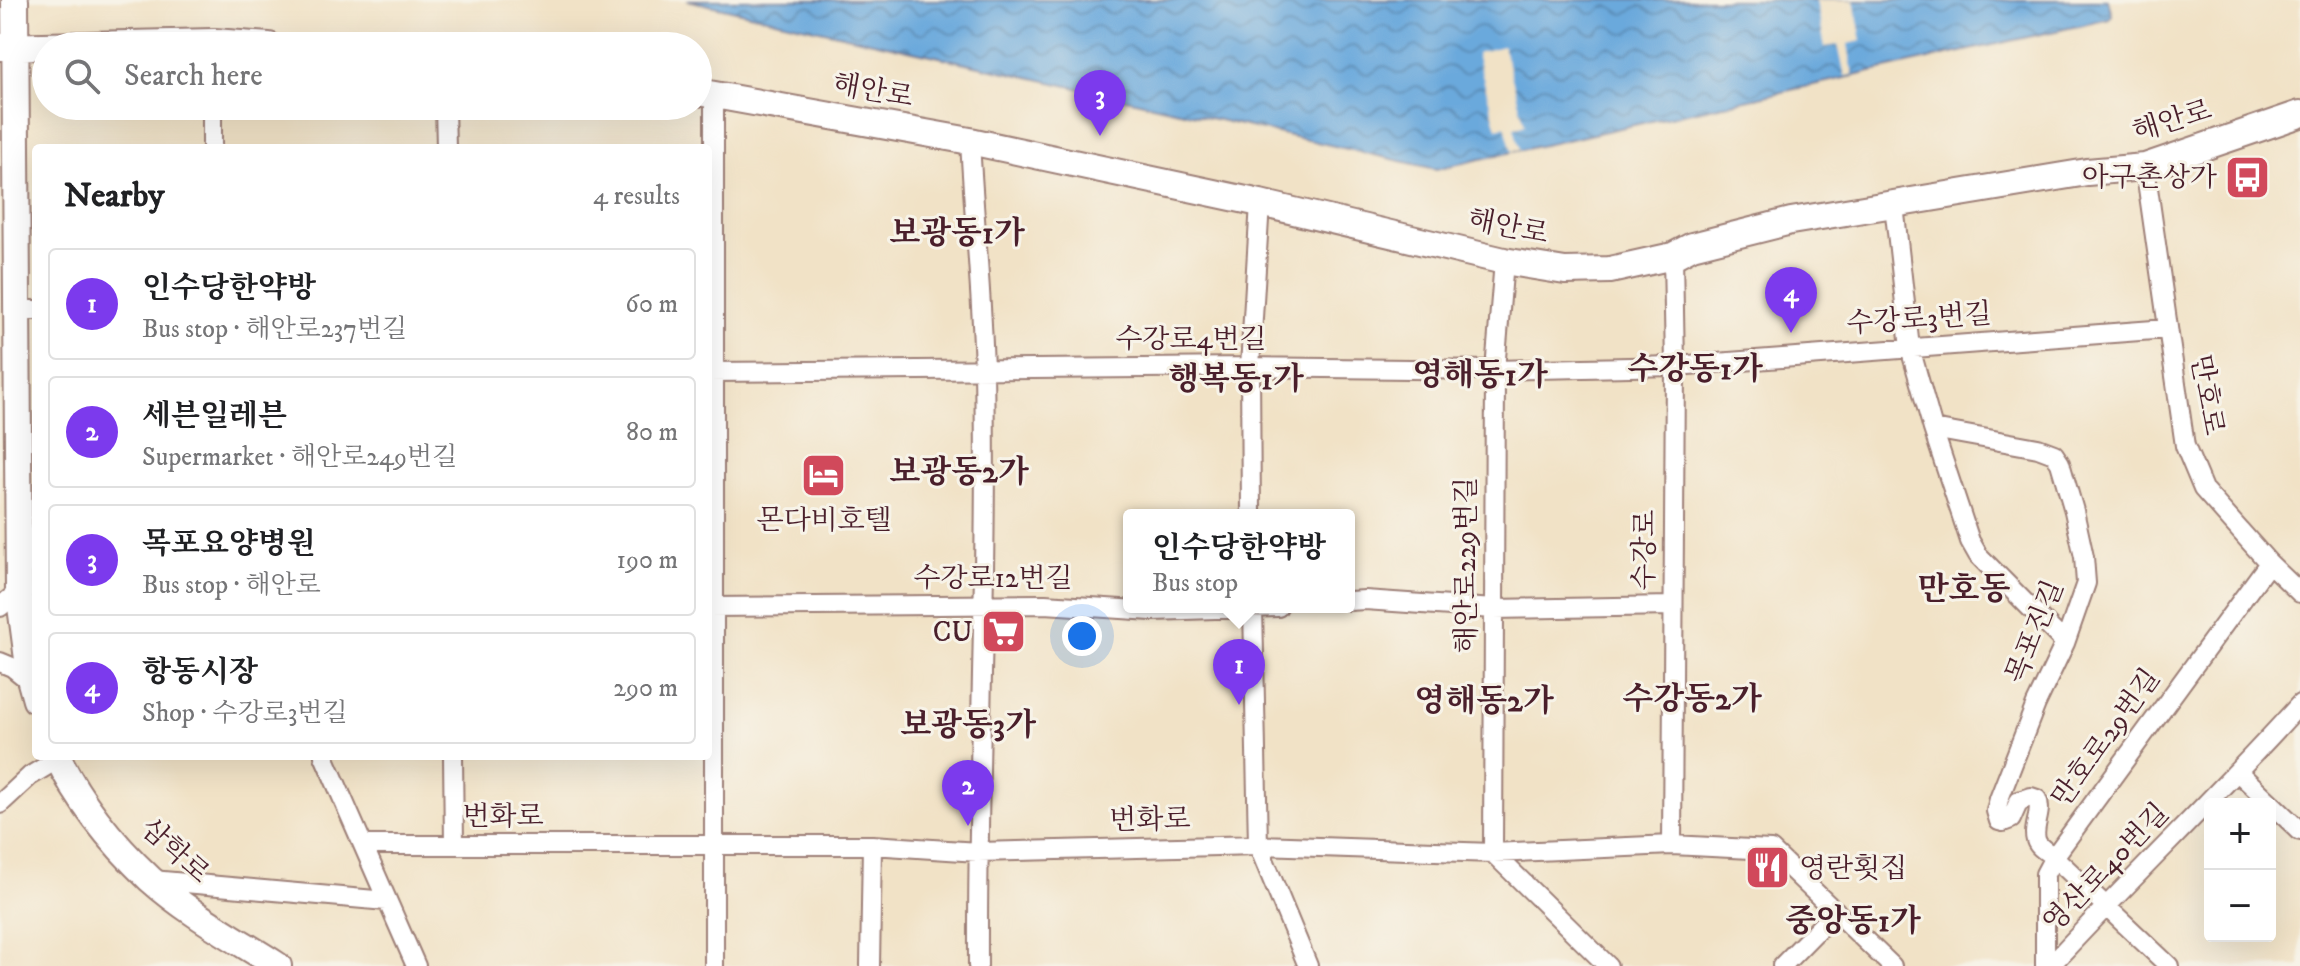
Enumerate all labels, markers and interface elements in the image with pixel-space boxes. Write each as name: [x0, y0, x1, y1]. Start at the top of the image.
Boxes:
search box: [32, 32, 712, 120]
icon: search: [60, 54, 104, 98]
text: Search here: [124, 58, 263, 95]
street label: 해안로: [830, 67, 916, 115]
pin: 3: [1074, 70, 1126, 136]
street label: 해안로: [2128, 92, 2216, 150]
bus stop icon: 아구촌상가: [2224, 153, 2272, 201]
place label: 아구촌상가: [2082, 160, 2217, 195]
text: Nearby: [64, 175, 165, 217]
text: 4 results: [593, 180, 680, 213]
street label: 해안로: [1465, 202, 1551, 252]
district label: 보광동1가: [889, 214, 1026, 254]
pin: 4: [1765, 267, 1817, 333]
text: 인수당한약방: [142, 270, 316, 307]
text: 1: [87, 288, 97, 321]
text: 60 m: [625, 288, 678, 321]
street label: 수강로3번길: [1845, 296, 1993, 342]
text: Bus stop · 해안로237번길: [142, 313, 407, 346]
street label: 수강로4번길: [1115, 322, 1267, 357]
district label: 수강동1가: [1627, 350, 1764, 390]
street label: 만호로: [2183, 352, 2231, 438]
district label: 영해동1가: [1412, 356, 1549, 396]
district label: 행복동1가: [1168, 360, 1305, 400]
text: 세븐일레븐: [142, 398, 287, 435]
text: 2: [86, 416, 98, 449]
text: 80 m: [626, 416, 678, 449]
text: Supermarket · 해안로249번길: [142, 441, 457, 474]
hotel icon: 몬다비호텔: [800, 452, 848, 500]
district label: 보광동2가: [889, 453, 1030, 493]
street label: 해안로229번길: [1449, 477, 1484, 653]
place label: 몬다비호텔: [756, 503, 892, 538]
popup: [1123, 509, 1355, 613]
street label: 수강로: [1627, 509, 1663, 591]
text: 목포요양병원: [142, 526, 316, 563]
text: 인수당한약방: [1152, 530, 1326, 567]
text: 3: [87, 544, 97, 577]
text: 190 m: [616, 544, 678, 577]
street label: 수강로12번길: [913, 561, 1073, 596]
text: Bus stop: [1152, 567, 1238, 600]
text: Bus stop · 해안로: [142, 569, 321, 602]
district label: 만호동: [1918, 570, 2010, 610]
street label: 목포진길: [1999, 575, 2071, 689]
supermarket icon: CU: [980, 608, 1028, 656]
place label: CU: [933, 615, 973, 650]
your location: [1062, 616, 1102, 656]
pin: 1: [1213, 639, 1265, 705]
text: 항동시장: [142, 654, 258, 691]
street label: 만호로29번길: [2044, 662, 2168, 814]
text: 4: [85, 672, 99, 705]
text: 290 m: [613, 672, 678, 705]
district label: 수강동2가: [1622, 680, 1763, 720]
district label: 영해동2가: [1414, 682, 1555, 722]
text: Shop · 수강로3번길: [142, 697, 348, 730]
district label: 보광동3가: [900, 706, 1037, 746]
pin: 2: [942, 760, 994, 826]
street label: 영산로40번길: [2036, 796, 2176, 940]
map controls: [2204, 798, 2276, 942]
button: +: [2204, 798, 2276, 870]
street label: 번화로: [462, 799, 544, 834]
street label: 번화로: [1109, 802, 1191, 838]
street label: 삼학로: [133, 811, 217, 891]
restaurant icon: 영란횟집: [1744, 844, 1792, 892]
place label: 영란횟집: [1799, 851, 1907, 886]
button: −: [2204, 870, 2276, 942]
district label: 중앙동1가: [1785, 902, 1922, 942]

